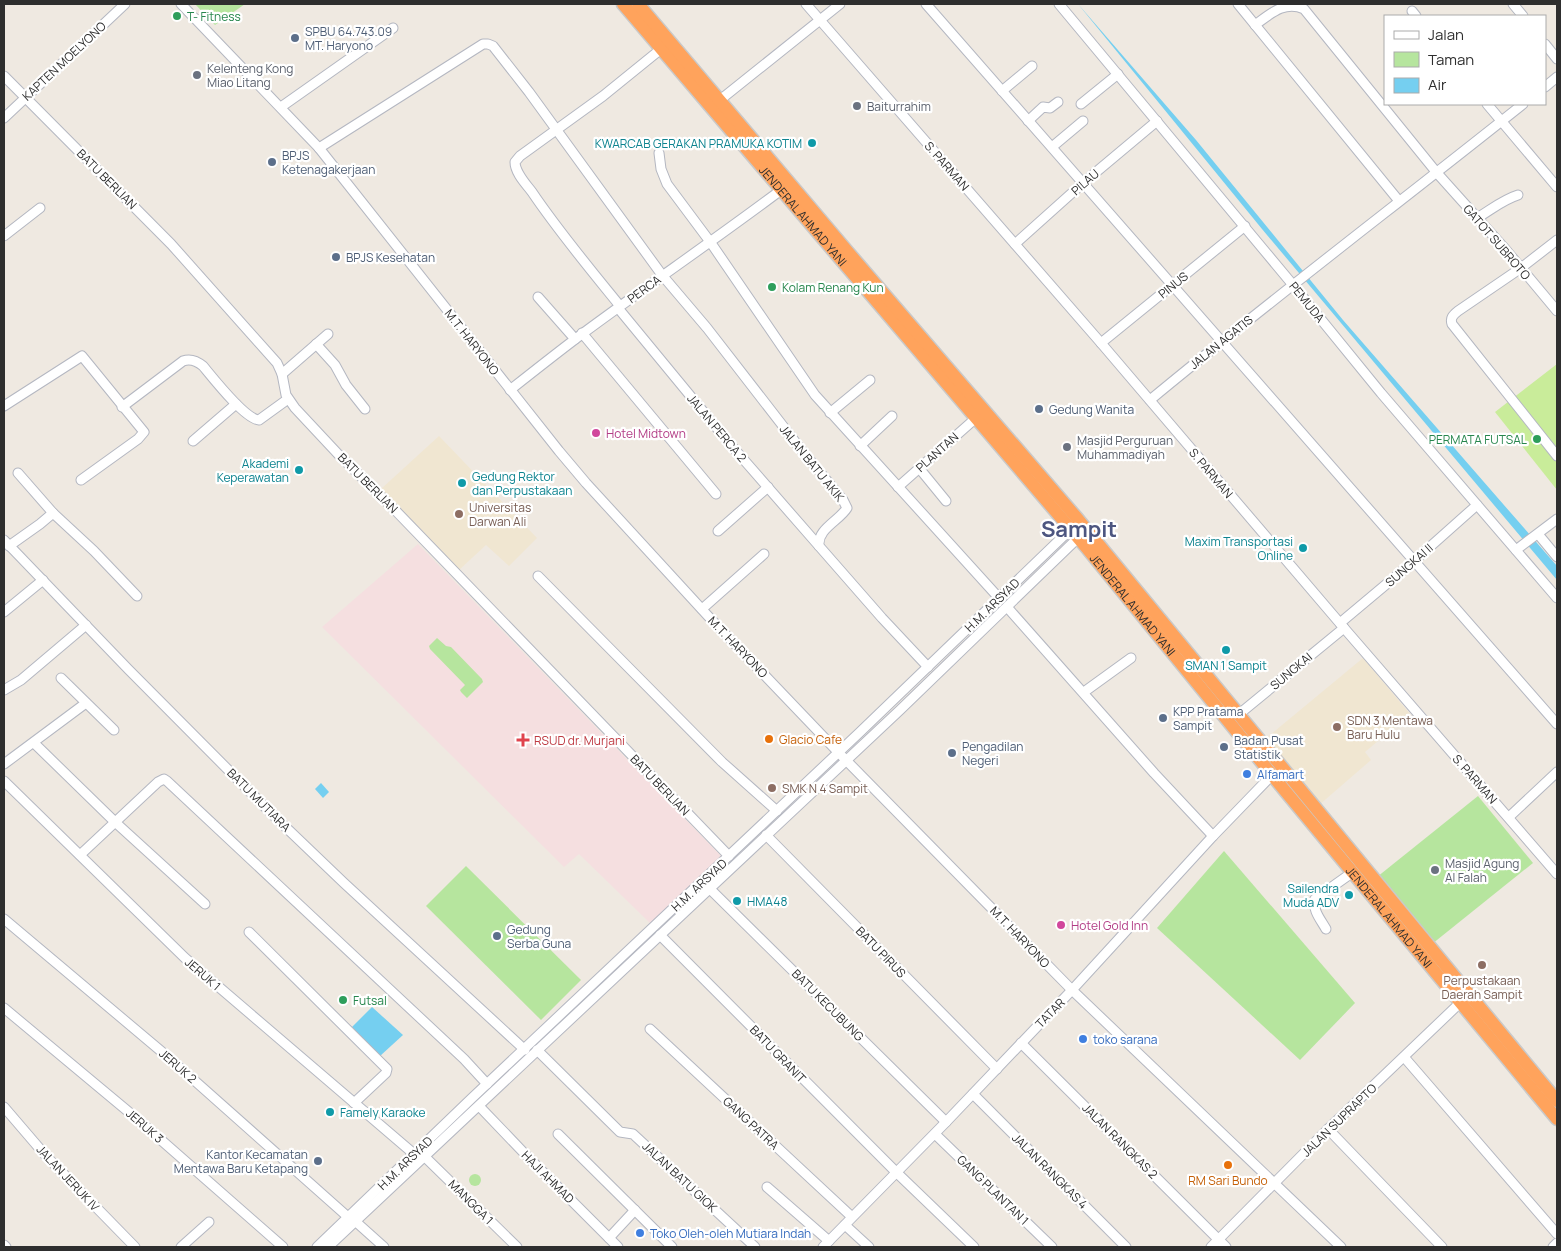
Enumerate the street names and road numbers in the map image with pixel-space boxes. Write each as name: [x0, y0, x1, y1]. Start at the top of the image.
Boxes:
street label: KAPTEN MOELYONO: [18, 17, 110, 104]
street label: S. PARMAN: [921, 138, 973, 194]
street label: BATU BERLIAN: [73, 145, 141, 213]
street label: JENDERAL AHMAD YANI: [756, 162, 851, 269]
street label: PILAU: [1067, 165, 1103, 199]
street label: GATOT SUBROTO: [1459, 201, 1535, 284]
street label: PINUS: [1155, 268, 1191, 302]
street label: PERCA: [624, 271, 664, 307]
street label: PEMUDA: [1285, 278, 1329, 326]
street label: M.T. HARYONO: [441, 305, 503, 379]
street label: JALAN AGATIS: [1186, 311, 1256, 373]
street label: JALAN PERCA 2: [683, 390, 751, 466]
street label: JALAN BATU AKIK: [776, 421, 849, 506]
street label: PLANTAN: [912, 428, 962, 476]
street label: S. PARMAN: [1185, 444, 1237, 502]
street label: BATU BERLIAN: [334, 449, 402, 517]
street label: SUNGKAI II: [1382, 540, 1436, 590]
street label: JENDERAL AHMAD YANI: [1086, 550, 1180, 659]
street label: H.M. ARSYAD: [961, 574, 1023, 636]
street label: M.T. HARYONO: [704, 612, 772, 682]
street label: SUNGKAI: [1266, 648, 1316, 694]
street label: BATU BERLIAN: [627, 751, 693, 819]
street label: S. PARMAN: [1449, 751, 1501, 807]
street label: BATU MUTIARA: [223, 764, 295, 836]
street label: H.M. ARSYAD: [667, 855, 731, 915]
street label: JENDERAL AHMAD YANI: [1342, 862, 1437, 971]
street label: M.T. HARYONO: [986, 902, 1054, 972]
street label: BATU PIRUS: [852, 923, 910, 981]
street label: JERUK 1: [181, 954, 225, 994]
street label: BATU KECUBUNG: [788, 965, 868, 1045]
street label: TATAR: [1031, 994, 1069, 1032]
street label: BATU GRANIT: [746, 1021, 810, 1087]
street label: JERUK 2: [156, 1045, 200, 1087]
street label: JALAN SUPRAPTO: [1298, 1079, 1381, 1160]
street label: GANG PATRA: [719, 1093, 783, 1154]
street label: JALAN RANGKAS 2: [1079, 1100, 1162, 1183]
street label: JERUK 3: [123, 1105, 167, 1147]
street label: JALAN RANGKAS 4: [1008, 1129, 1092, 1213]
street label: H.M. ARSYAD: [374, 1132, 436, 1194]
street label: JALAN BATU GIOK: [639, 1138, 722, 1217]
street label: JALAN JERUK IV: [33, 1141, 104, 1215]
street label: HAJI AHMAD: [518, 1147, 578, 1207]
street label: GANG PLANTAN 1: [953, 1151, 1033, 1229]
street label: MANGGA 1: [445, 1176, 497, 1228]

